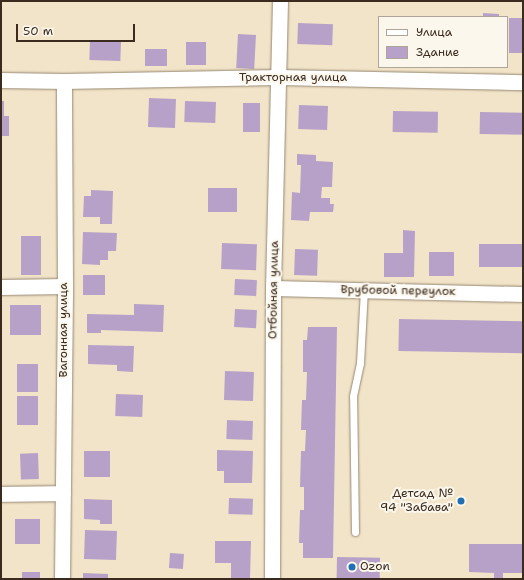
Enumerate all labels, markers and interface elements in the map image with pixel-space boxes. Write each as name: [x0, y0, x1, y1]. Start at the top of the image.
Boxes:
scale bar: [18, 16, 137, 42]
legend: [378, 16, 508, 68]
text: 50 m: [23, 23, 53, 39]
text: Улица: [416, 24, 452, 40]
text: Здание: [416, 44, 459, 60]
street label: Тракторная улица: [239, 71, 347, 85]
street label: Отбойная улица: [266, 241, 282, 339]
street label: Вагонная улица: [57, 283, 71, 377]
street label: Врубовой переулок: [340, 283, 456, 299]
place label: Детсад № 94 "Забава": [380, 487, 453, 515]
marker: Детсад № 94 "Забава": [456, 496, 466, 506]
place label: Ozon: [360, 560, 390, 574]
marker: Ozon: [347, 562, 357, 572]

